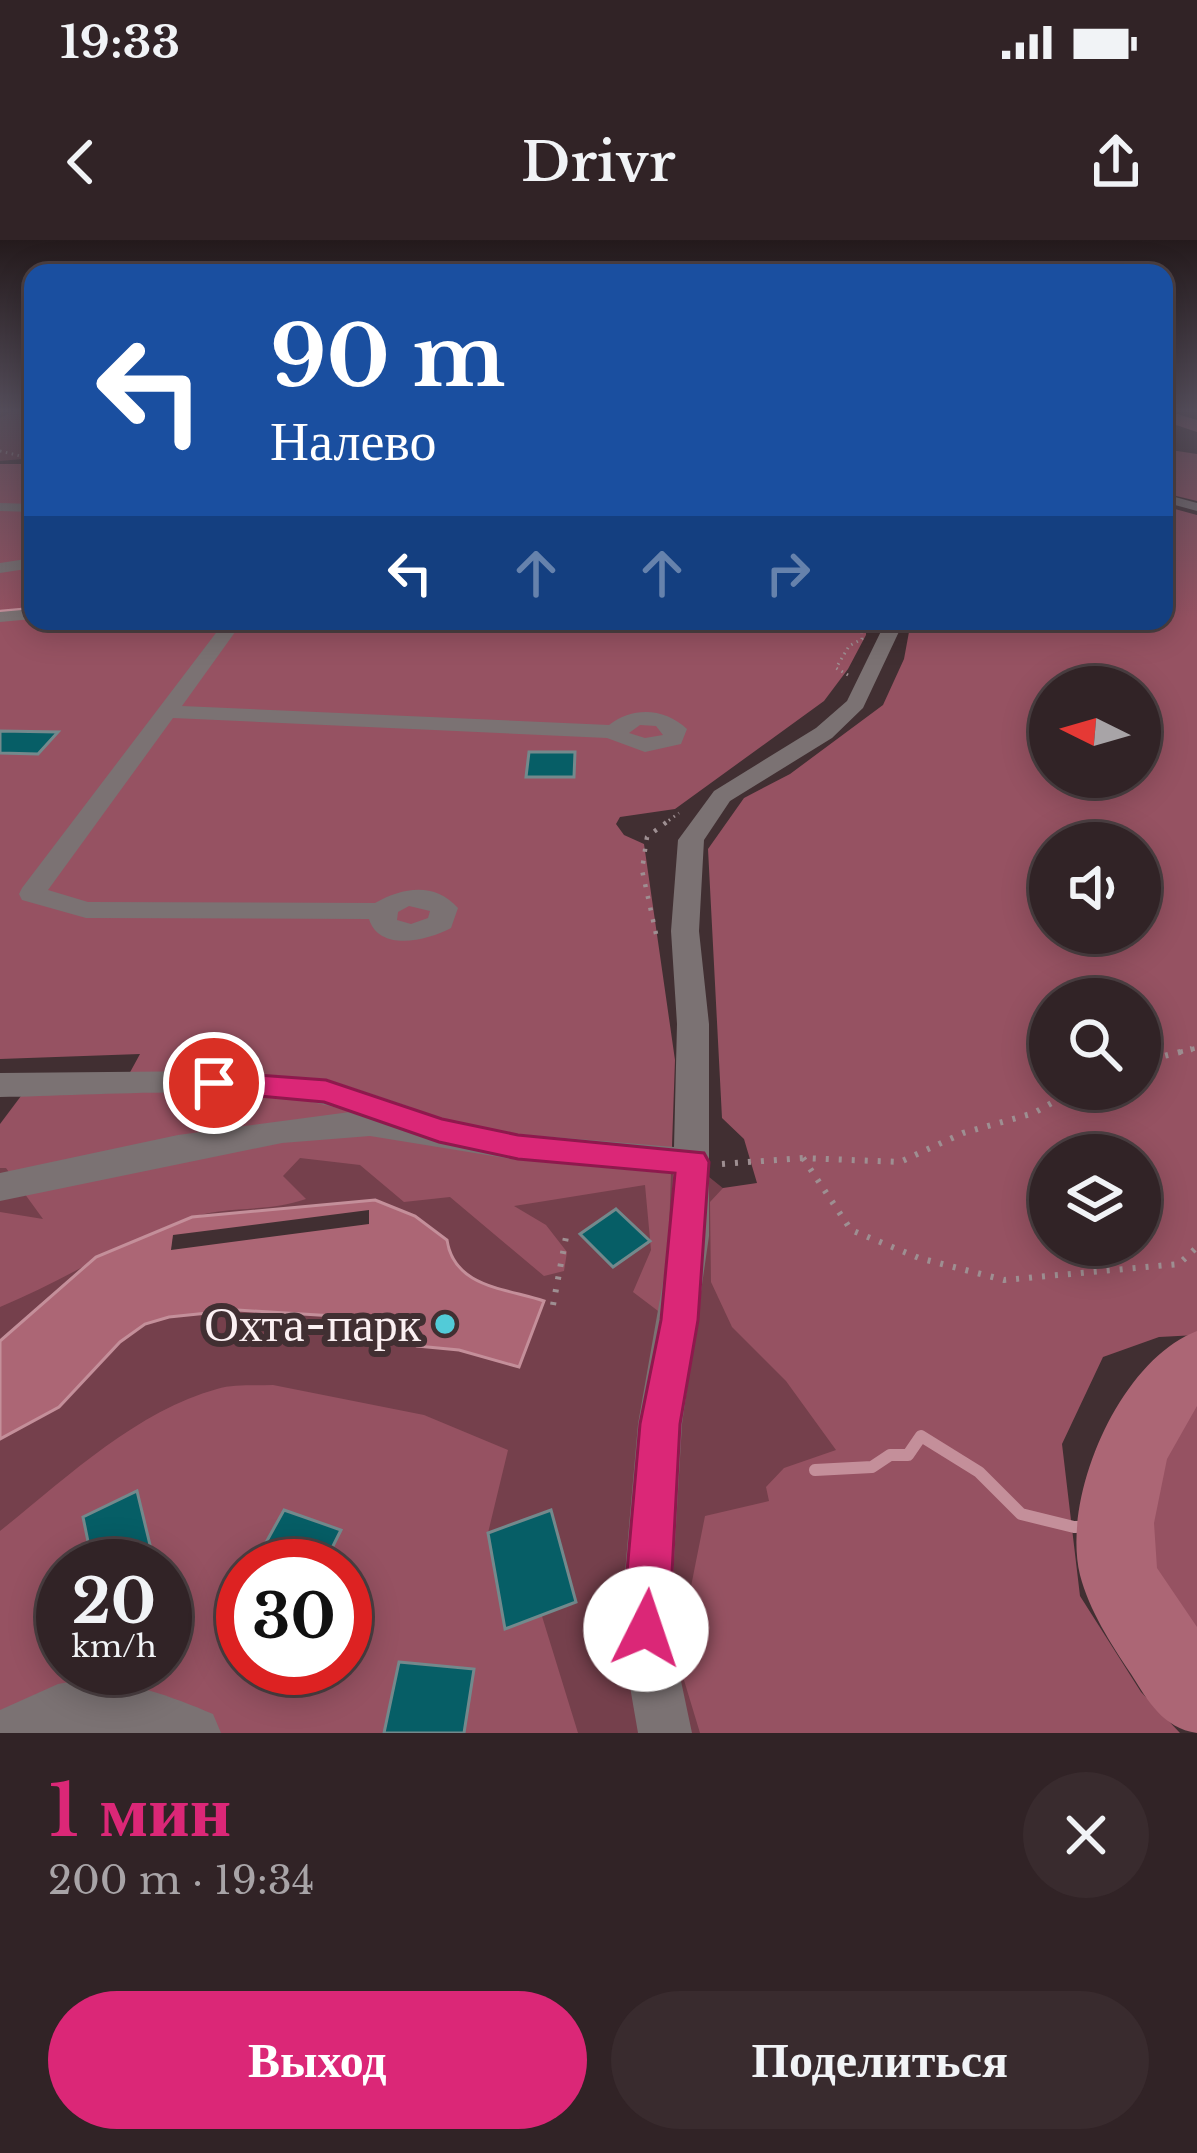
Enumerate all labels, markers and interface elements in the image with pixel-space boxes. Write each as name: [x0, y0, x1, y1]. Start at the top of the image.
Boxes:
text: 19:33: [60, 14, 180, 70]
icon: back: [48, 129, 114, 195]
text: Drivr: [521, 129, 676, 196]
icon: share: [1083, 129, 1149, 195]
text: 90 m: [270, 305, 505, 409]
icon: left: [72, 312, 228, 468]
text: Налево: [270, 408, 436, 475]
icon: left: [377, 540, 443, 606]
icon: ahead: [503, 540, 569, 606]
icon: ahead: [629, 540, 695, 606]
icon: right: [755, 540, 821, 606]
north arrow: [1029, 666, 1161, 798]
map controls: [1029, 666, 1161, 1266]
button: sound: [1029, 822, 1161, 954]
button: search: [1029, 978, 1161, 1110]
pin: [163, 1032, 265, 1134]
icon: arrive: [181, 1050, 247, 1116]
button: layers: [1029, 1134, 1161, 1266]
place label: Охта-парк: [204, 1294, 422, 1354]
marker: Охта-парк: [432, 1311, 458, 1337]
speed limit sign: 30: [216, 1539, 372, 1695]
text: 20: [72, 1565, 156, 1639]
position arrow: [583, 1566, 709, 1692]
text: km/h: [71, 1628, 157, 1665]
text: 1 мин: [48, 1766, 231, 1855]
button: close: [1023, 1772, 1149, 1898]
text: 200 m · 19:34: [48, 1856, 315, 1905]
button: Выход: [48, 1991, 587, 2129]
button: Поделиться: [611, 1991, 1149, 2129]

